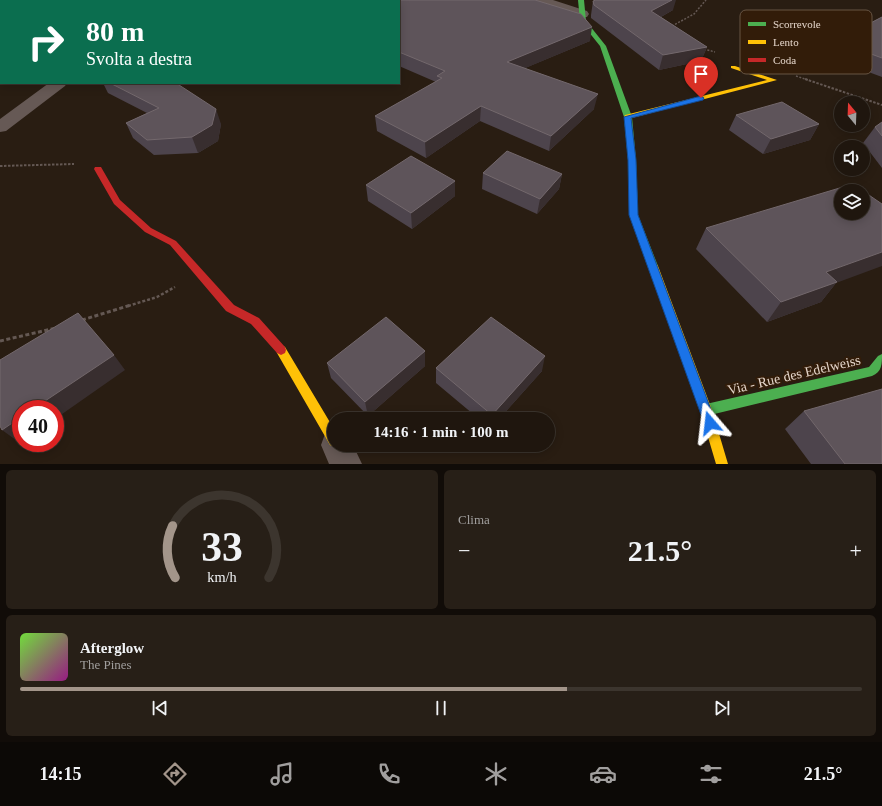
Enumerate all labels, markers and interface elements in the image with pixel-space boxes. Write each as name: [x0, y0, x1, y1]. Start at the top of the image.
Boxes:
legend: [740, 10, 872, 74]
icon: right: [20, 16, 72, 68]
text: 80 m: [86, 16, 144, 47]
text: Scorrevole: [773, 18, 821, 30]
text: Lento: [773, 36, 799, 48]
text: Svolta a destra: [86, 49, 192, 69]
text: Coda: [773, 54, 796, 66]
pin: [684, 57, 718, 98]
icon: arrive: [690, 63, 712, 85]
north arrow: [834, 96, 870, 132]
map controls: [834, 96, 870, 220]
button: sound: [834, 140, 870, 176]
button: layers: [834, 184, 870, 220]
street label: Via - Rue des Edelweiss: [726, 352, 862, 398]
speed limit sign: 40: [12, 400, 64, 452]
position arrow: [689, 402, 731, 444]
text: 14:16 · 1 min · 100 m: [374, 424, 509, 440]
text: Clima: [458, 512, 490, 527]
text: 33: [201, 523, 243, 569]
text: 21.5°: [628, 534, 692, 567]
text: −: [458, 538, 470, 563]
text: +: [850, 538, 862, 563]
text: km/h: [207, 568, 237, 584]
text: Afterglow: [80, 640, 144, 656]
text: The Pines: [80, 657, 132, 672]
icon: previous: [149, 697, 171, 719]
icon: pause: [430, 697, 452, 719]
icon: next: [711, 697, 733, 719]
icon: directions: [161, 760, 189, 788]
icon: music: [268, 760, 296, 788]
icon: phone: [375, 760, 403, 788]
icon: climate: [482, 760, 510, 788]
icon: car: [589, 760, 617, 788]
icon: filters: [697, 760, 725, 788]
text: 14:15: [40, 764, 82, 784]
text: 21.5°: [804, 764, 842, 784]

